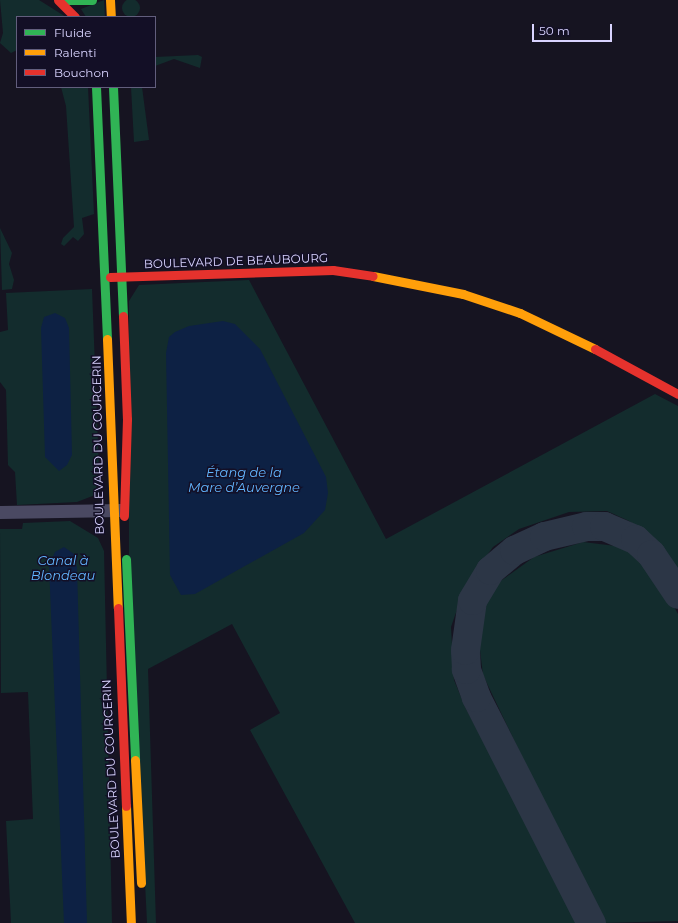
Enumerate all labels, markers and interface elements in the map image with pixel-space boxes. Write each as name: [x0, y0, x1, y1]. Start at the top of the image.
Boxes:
legend: [16, 16, 156, 88]
scale bar: [534, 16, 614, 42]
text: 50 m: [539, 23, 570, 38]
text: Fluide: [54, 25, 92, 40]
text: Ralenti: [54, 45, 96, 60]
text: Bouchon: [54, 65, 109, 80]
street label: BOULEVARD DE BEAUBOURG: [144, 251, 328, 271]
street label: BOULEVARD DU COURCERIN: [89, 355, 107, 535]
water label: Étang de la Mare d’Auvergne: [188, 465, 300, 496]
water label: Canal à Blondeau: [31, 553, 95, 584]
street label: BOULEVARD DU COURCERIN: [99, 679, 123, 859]

